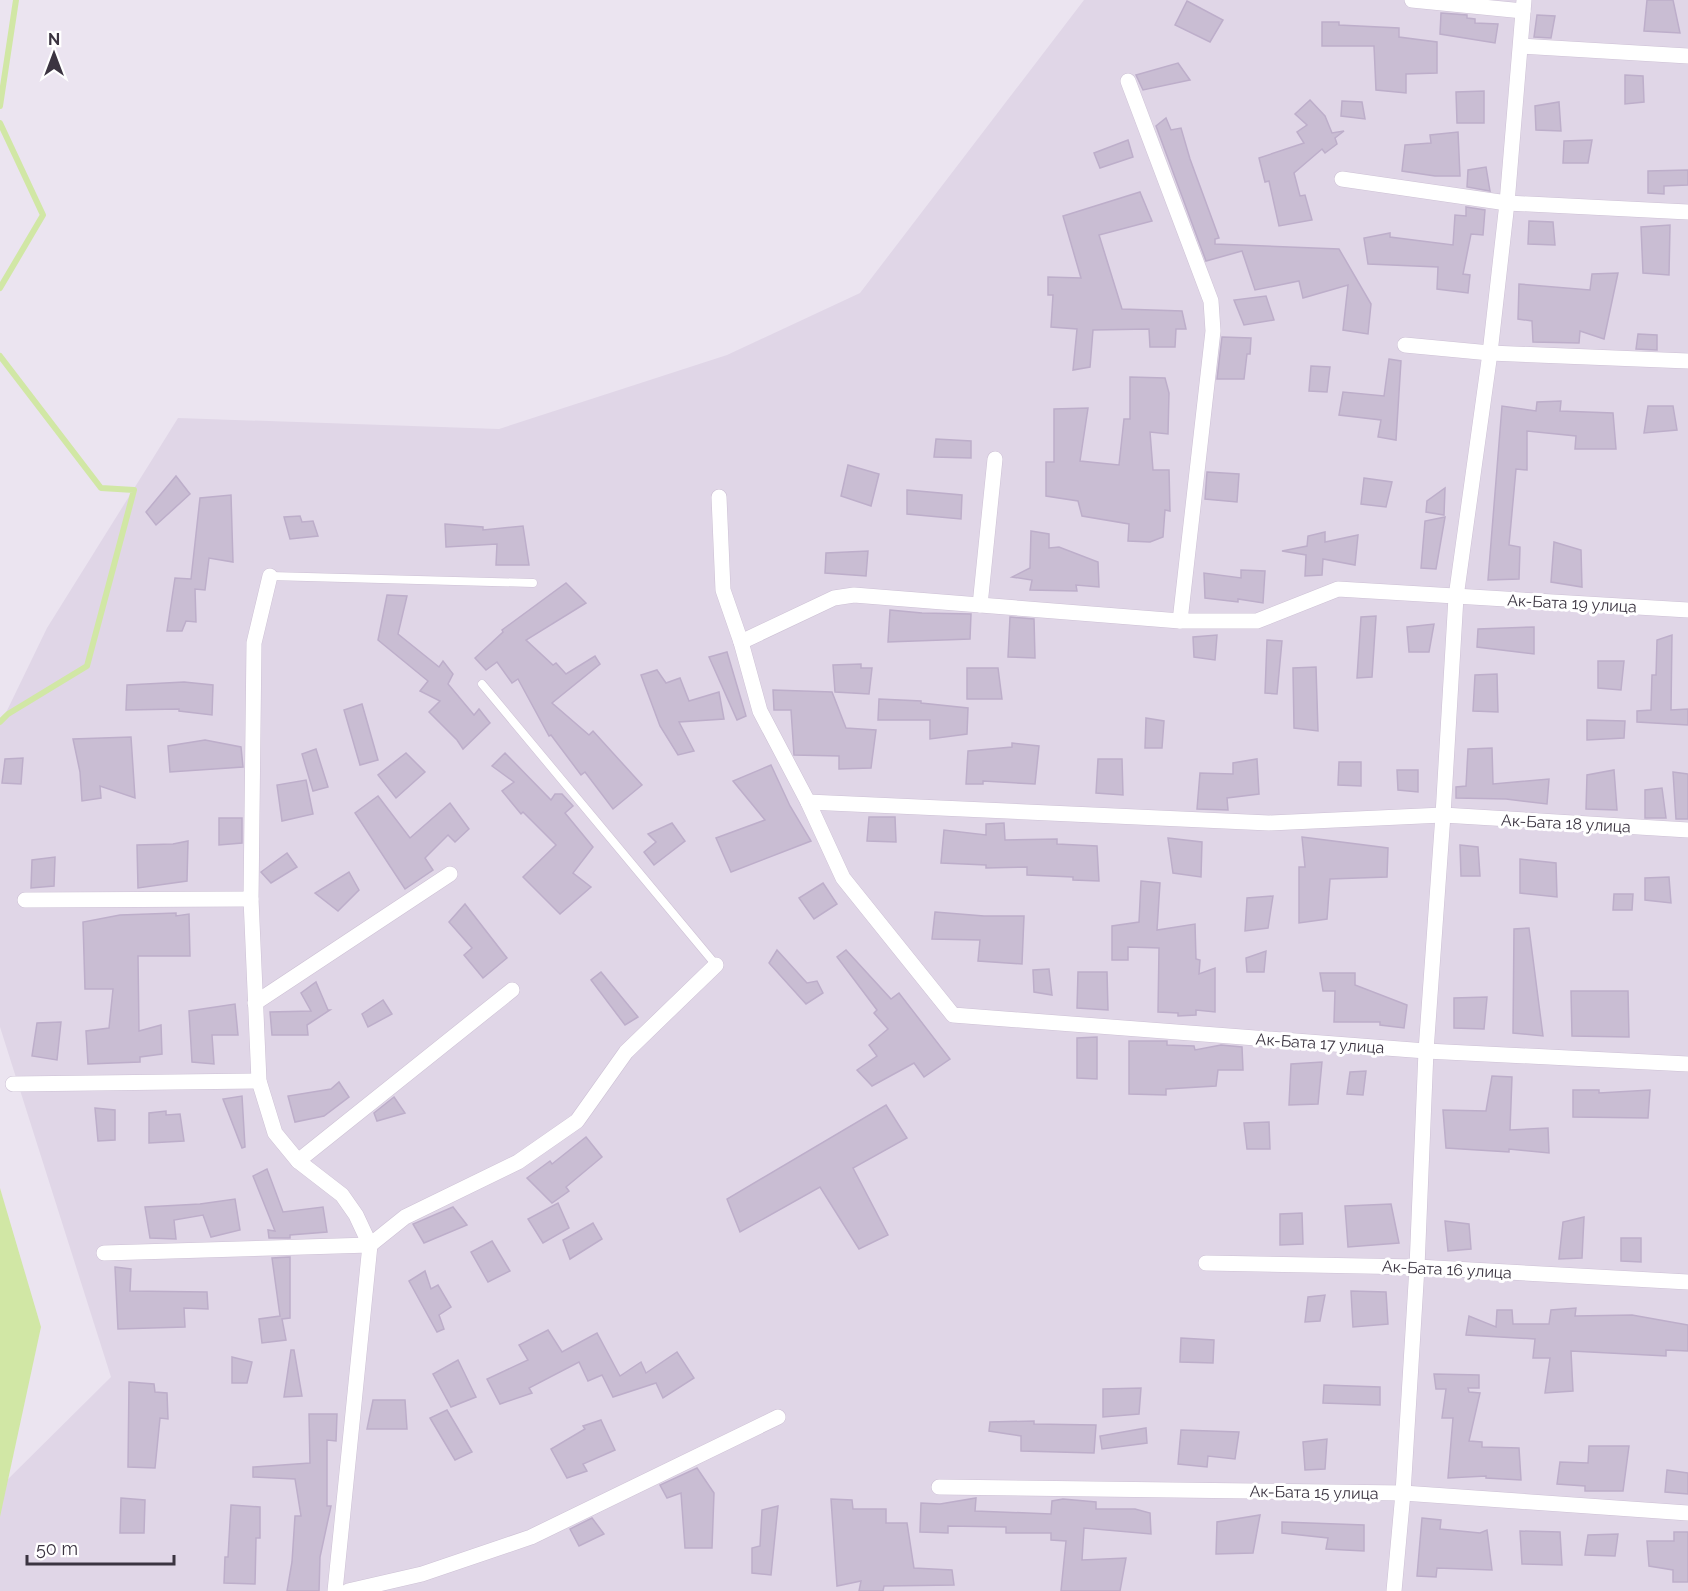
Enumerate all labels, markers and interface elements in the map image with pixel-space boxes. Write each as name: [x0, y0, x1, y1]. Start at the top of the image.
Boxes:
north arrow: [24, 24, 84, 84]
text: N: [48, 30, 60, 49]
street label: Ак-Бата 19 улица: [1507, 591, 1637, 616]
street label: Ак-Бата 18 улица: [1501, 811, 1631, 836]
street label: Ак-Бата 17 улица: [1255, 1030, 1385, 1057]
street label: Ак-Бата 16 улица: [1382, 1257, 1512, 1282]
street label: Ак-Бата 15 улица: [1249, 1482, 1379, 1503]
scale bar: [27, 1528, 174, 1566]
text: 50 m: [36, 1538, 78, 1559]

